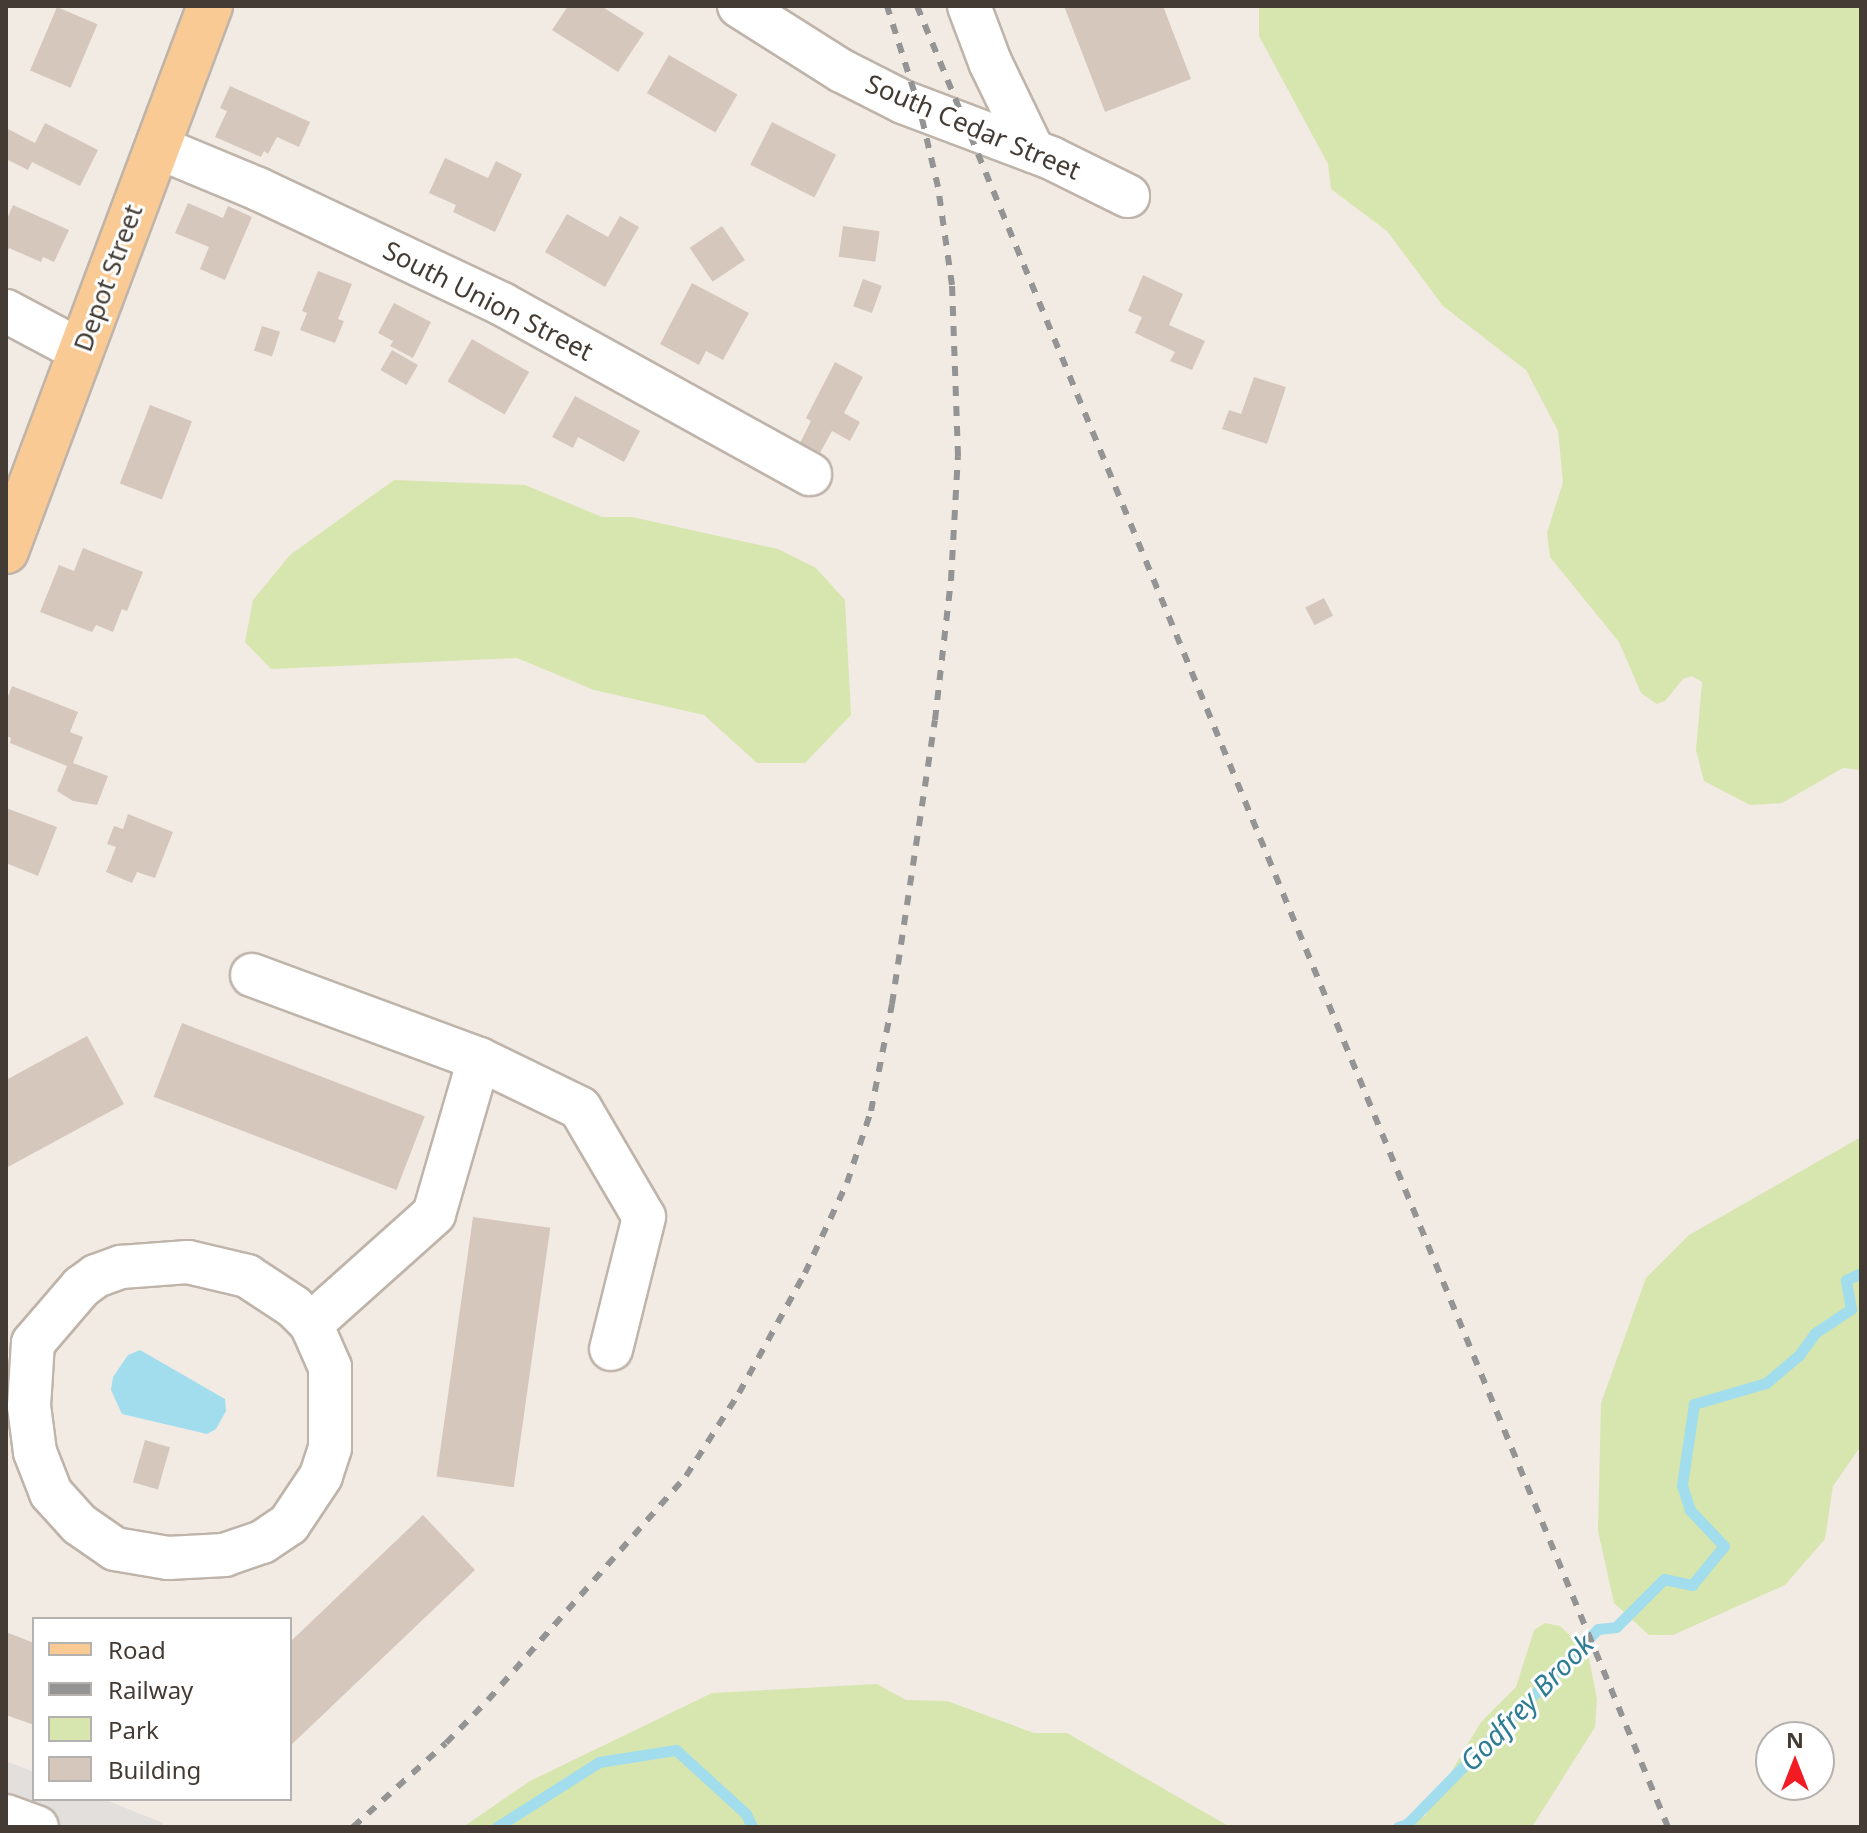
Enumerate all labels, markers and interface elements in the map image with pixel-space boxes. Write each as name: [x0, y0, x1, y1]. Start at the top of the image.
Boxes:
street label: South Cedar Street: [861, 68, 1085, 186]
street label: Depot Street: [67, 200, 149, 356]
street label: South Union Street: [378, 235, 598, 367]
legend: [32, 1617, 292, 1801]
water label: Godfrey Brook: [1452, 1627, 1600, 1777]
text: Road: [108, 1633, 166, 1666]
text: Railway: [108, 1673, 193, 1706]
text: Park: [108, 1713, 159, 1746]
north arrow: [1755, 1721, 1835, 1801]
text: N: [1786, 1724, 1804, 1754]
text: Building: [108, 1753, 201, 1786]

